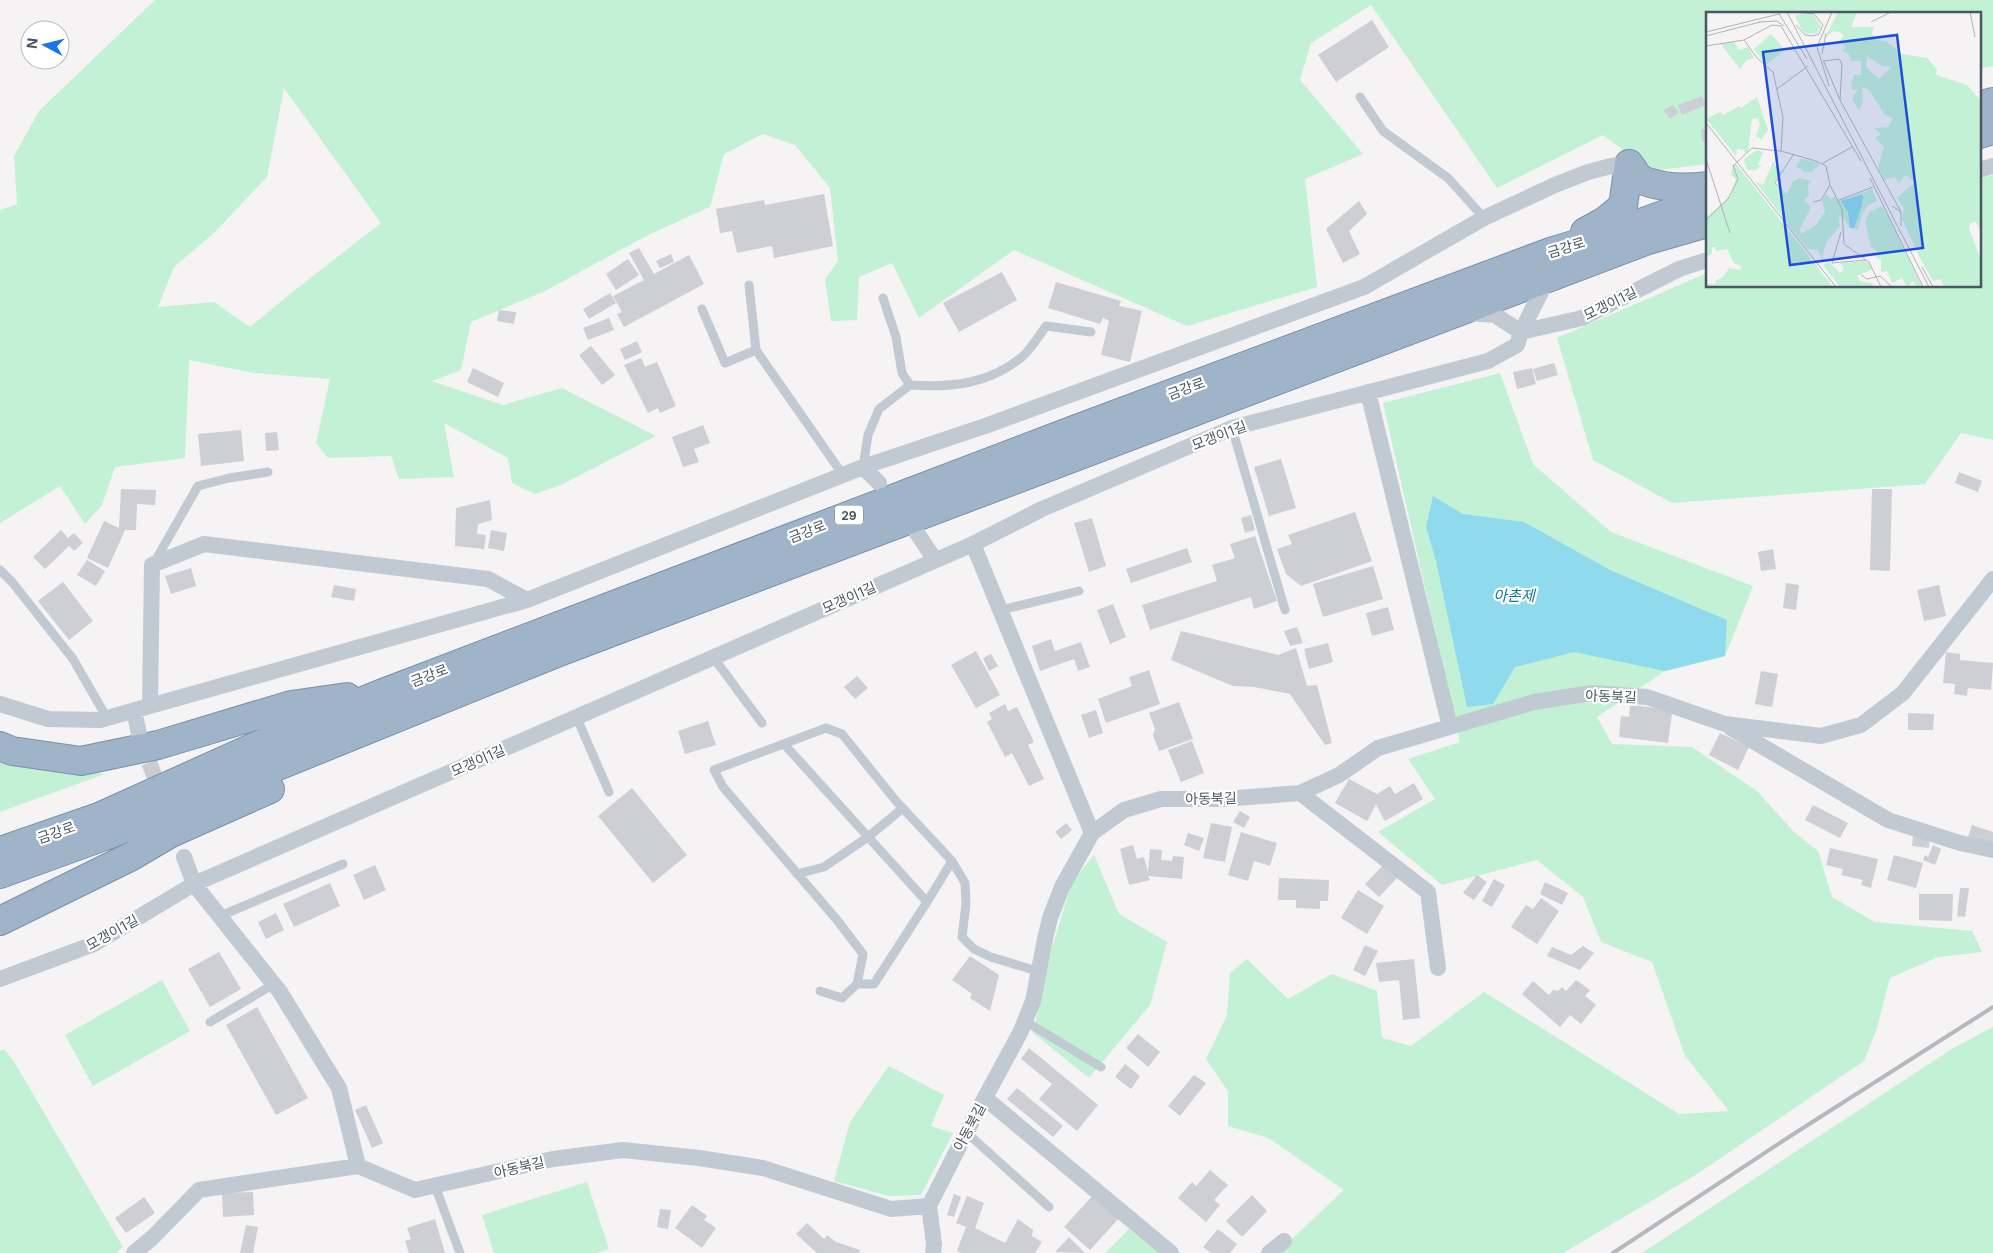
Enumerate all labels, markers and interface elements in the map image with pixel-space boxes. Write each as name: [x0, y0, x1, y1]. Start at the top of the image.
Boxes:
inset map: [1706, 12, 1980, 288]
north arrow: [20, 20, 70, 70]
text: N: [23, 37, 41, 50]
street label: 금강로: [1545, 233, 1587, 261]
street label: 모갱이1길: [1581, 283, 1639, 323]
street label: 금강로: [1165, 373, 1207, 403]
street label: 모갱이1길: [1189, 417, 1249, 453]
road number: 29: [835, 506, 863, 524]
street label: 금강로: [786, 516, 828, 546]
street label: 모갱이1길: [819, 578, 879, 616]
water label: 아촌제: [1493, 586, 1537, 605]
street label: 금강로: [408, 660, 450, 690]
street label: 아동북길: [1585, 687, 1637, 705]
street label: 모갱이1길: [448, 741, 508, 779]
street label: 아동북길: [1185, 789, 1237, 807]
street label: 금강로: [35, 818, 77, 846]
street label: 모갱이1길: [83, 911, 141, 953]
street label: 아동북길: [949, 1100, 989, 1154]
street label: 아동북길: [492, 1153, 546, 1181]

